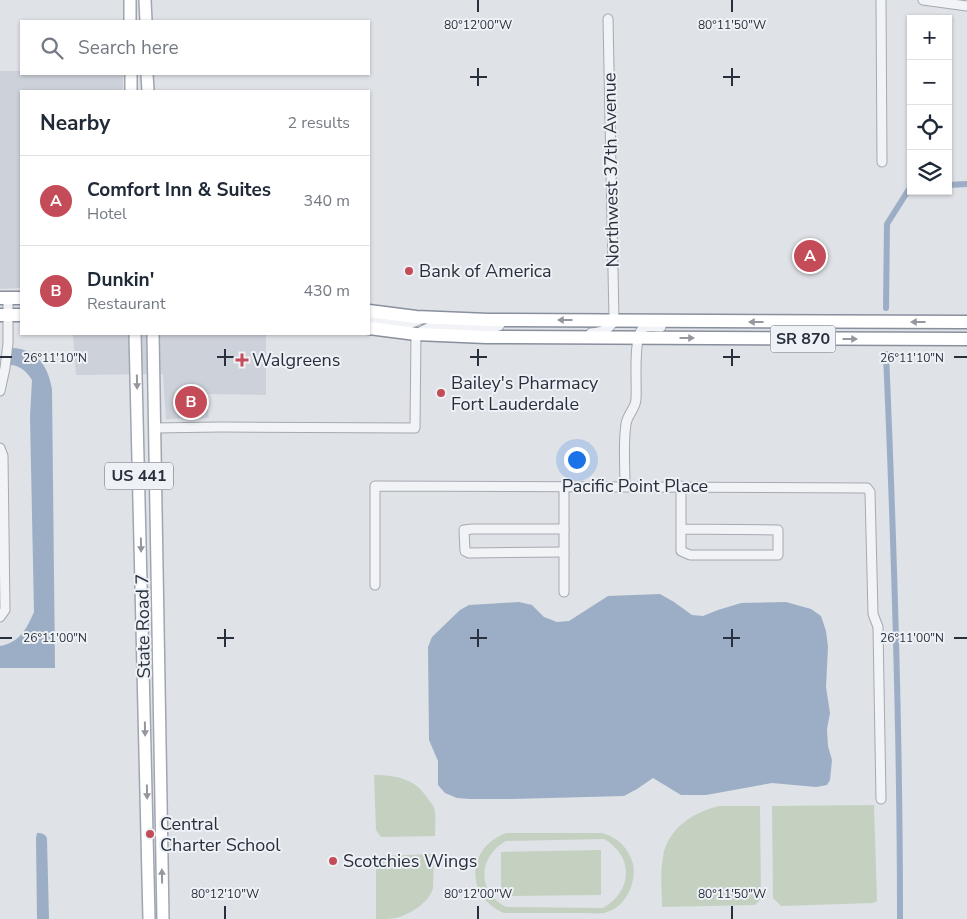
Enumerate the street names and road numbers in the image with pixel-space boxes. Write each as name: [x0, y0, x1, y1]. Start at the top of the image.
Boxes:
street label: Northwest 37th Avenue: [597, 72, 625, 268]
road number: SR 870: [770, 326, 836, 352]
road number: US 441: [105, 462, 173, 490]
street label: Pacific Point Place: [562, 474, 708, 498]
street label: State Road 7: [130, 574, 156, 678]

